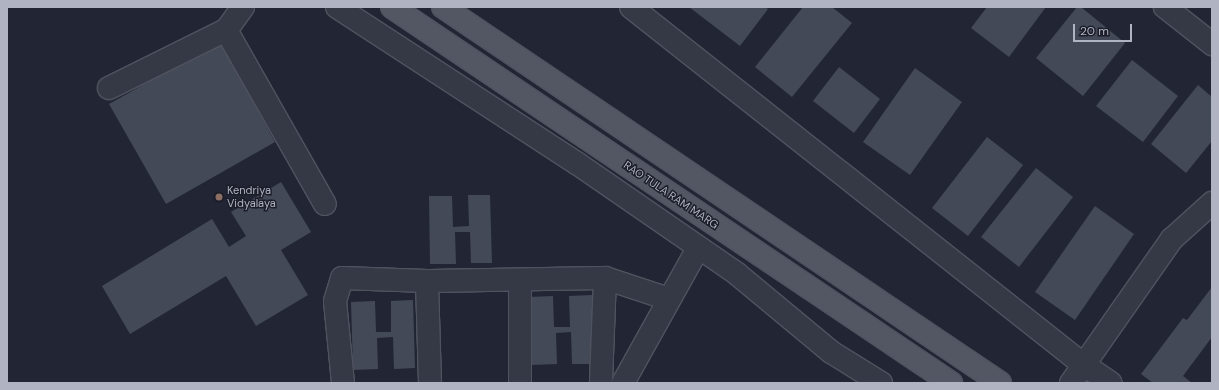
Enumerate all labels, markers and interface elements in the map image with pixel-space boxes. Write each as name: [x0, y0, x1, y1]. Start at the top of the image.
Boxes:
scale bar: [1075, 16, 1134, 42]
text: 20 m: [1080, 23, 1109, 39]
street label: RAO TULA RAM MARG: [621, 158, 721, 232]
place label: Kendriya Vidyalaya: [227, 184, 276, 210]
marker: Kendriya Vidyalaya: [214, 192, 224, 202]

